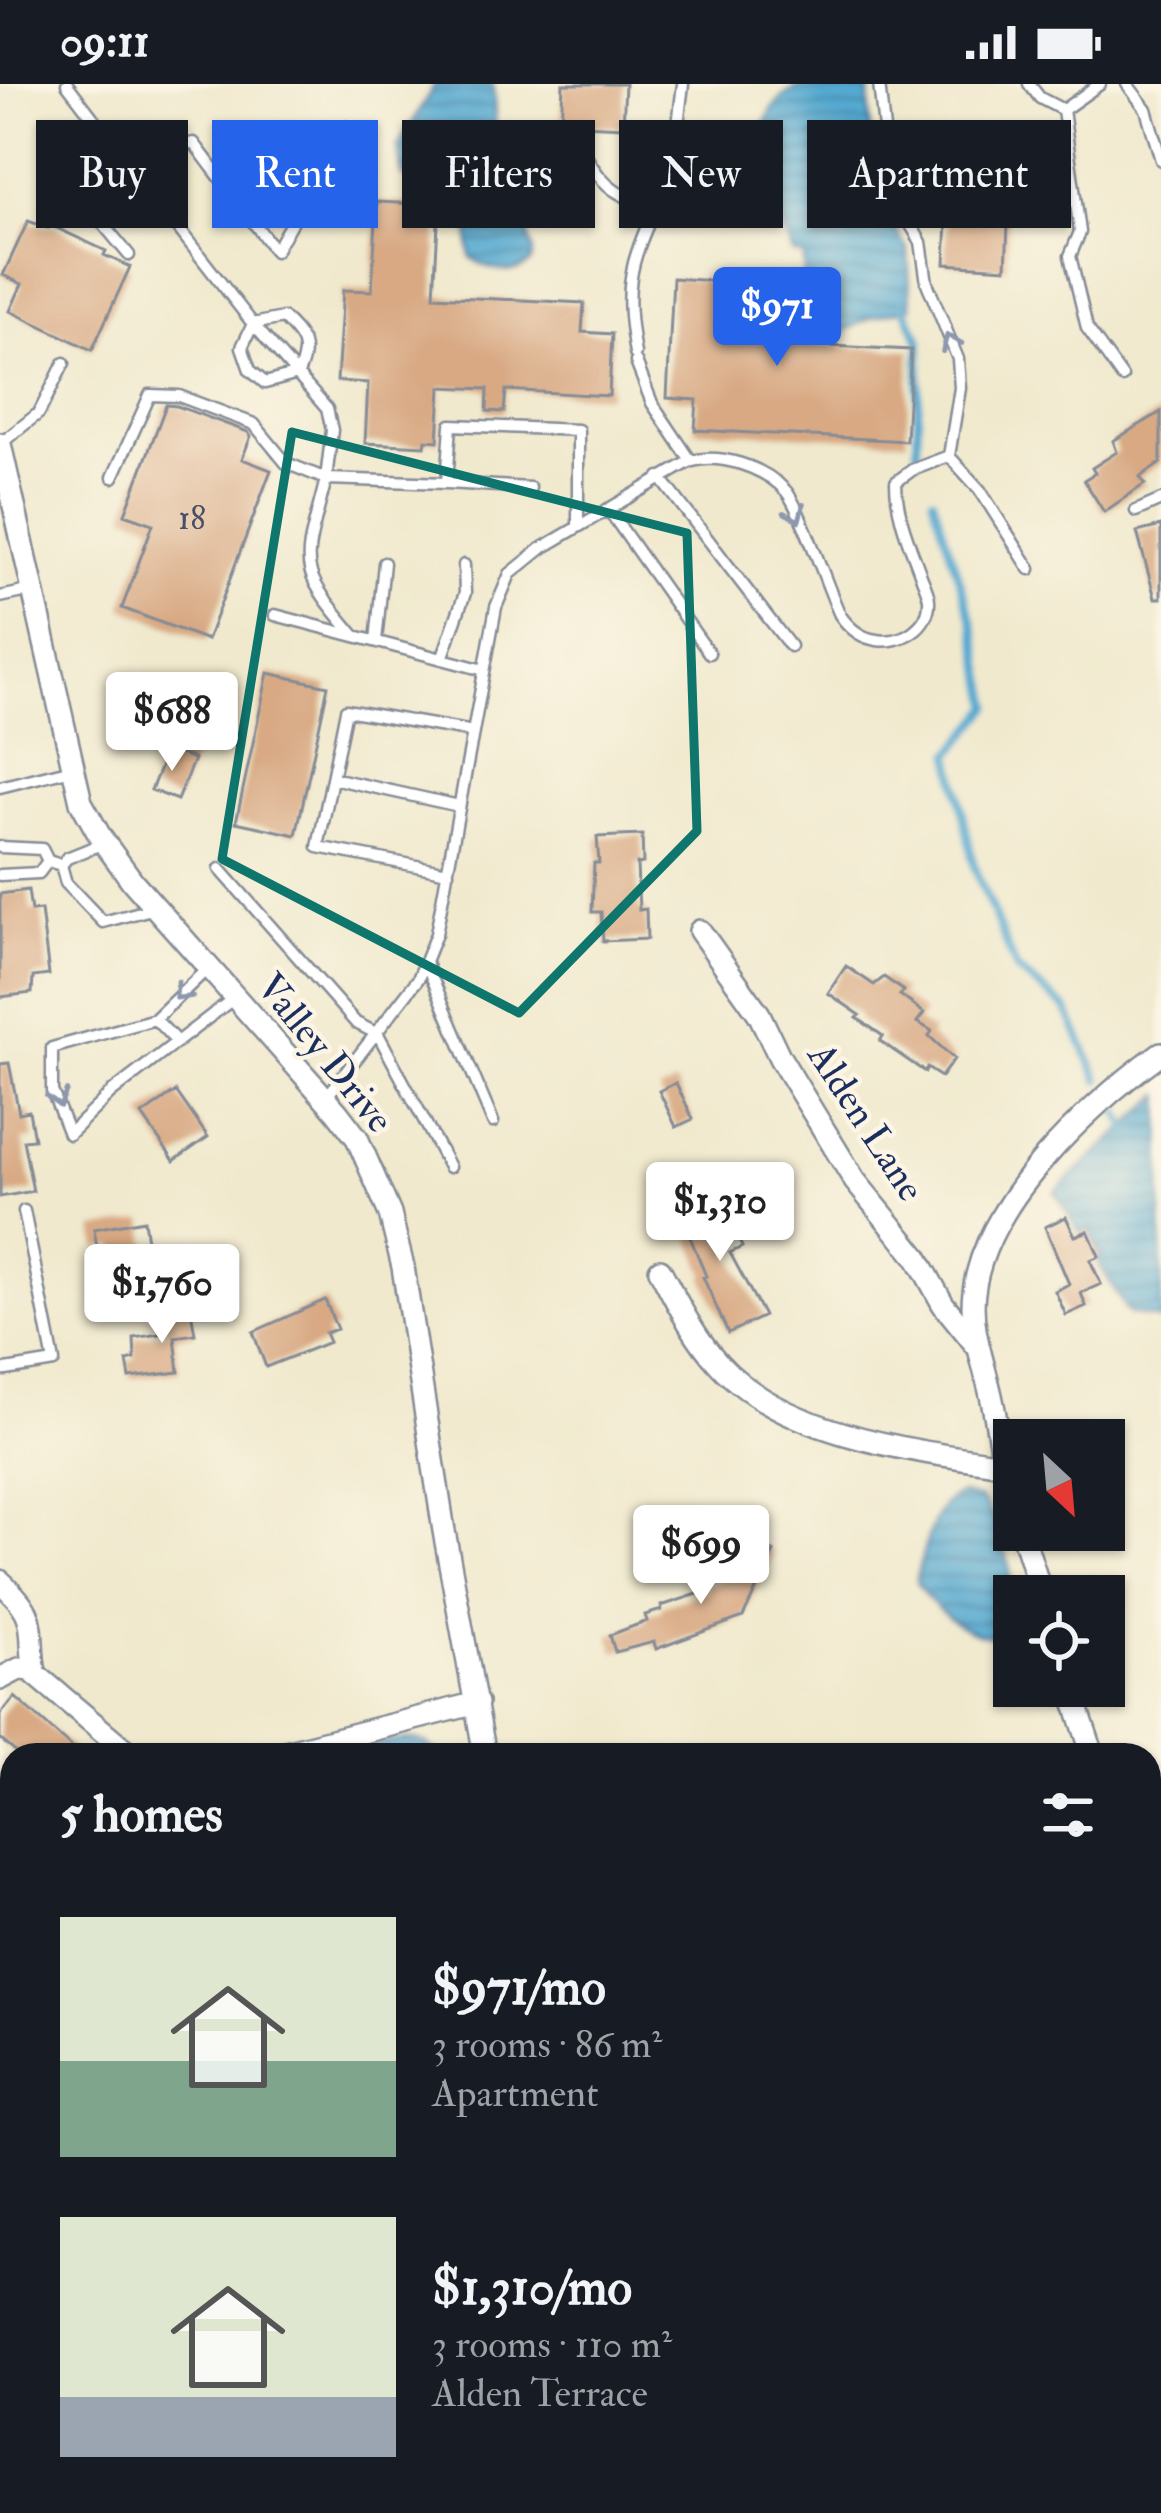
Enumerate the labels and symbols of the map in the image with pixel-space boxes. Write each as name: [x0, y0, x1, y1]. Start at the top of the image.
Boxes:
pin: $971: [706, 267, 848, 369]
one-way arrow: [940, 332, 964, 353]
house number: 18: [178, 498, 206, 539]
one-way arrow: [782, 501, 806, 523]
pin: $688: [101, 672, 243, 774]
street label: Valley Drive: [246, 963, 404, 1143]
one-way arrow: [173, 979, 195, 1001]
street label: Alden Lane: [796, 1033, 935, 1210]
one-way arrow: [43, 1088, 68, 1109]
pin: $1,310: [622, 1162, 818, 1264]
pin: $1,760: [64, 1244, 260, 1346]
north arrow: [993, 1419, 1125, 1551]
pin: $699: [630, 1505, 772, 1607]

